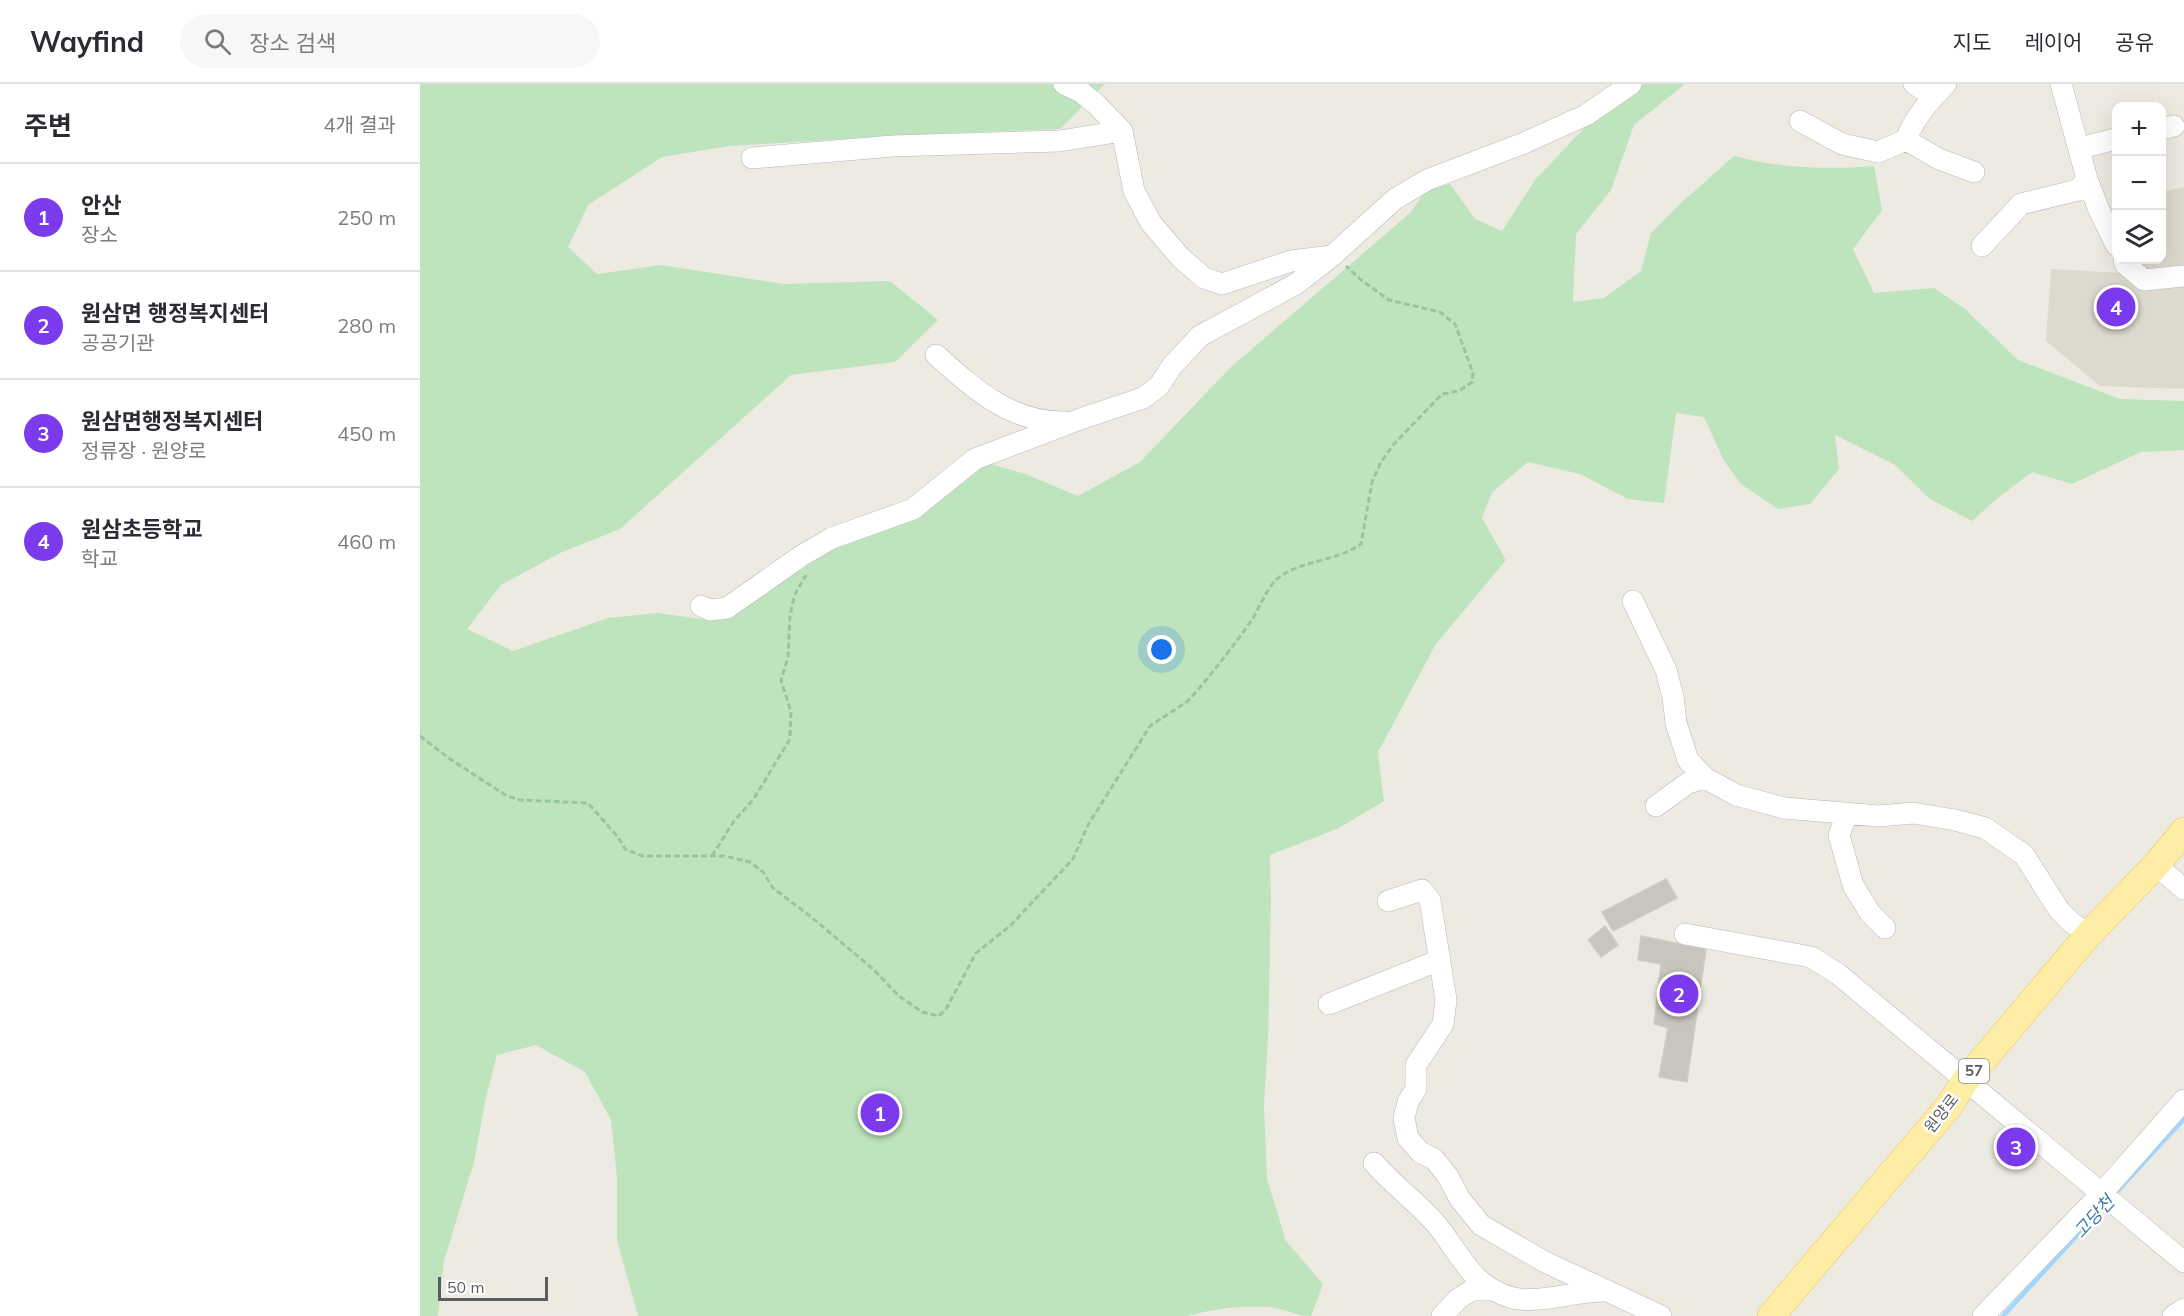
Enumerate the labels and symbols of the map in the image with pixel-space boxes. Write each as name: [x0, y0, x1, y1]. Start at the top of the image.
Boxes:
pin: 4: [2096, 284, 2136, 330]
your location: [1147, 635, 1176, 664]
pin: 2: [1660, 972, 1698, 1016]
road number: 57: [1959, 1059, 1989, 1083]
street label: 원양로: [1920, 1089, 1963, 1137]
pin: 1: [860, 1090, 900, 1136]
pin: 3: [1996, 1124, 2036, 1170]
water label: 고당천: [2068, 1189, 2121, 1243]
scale bar: [438, 1274, 548, 1302]

